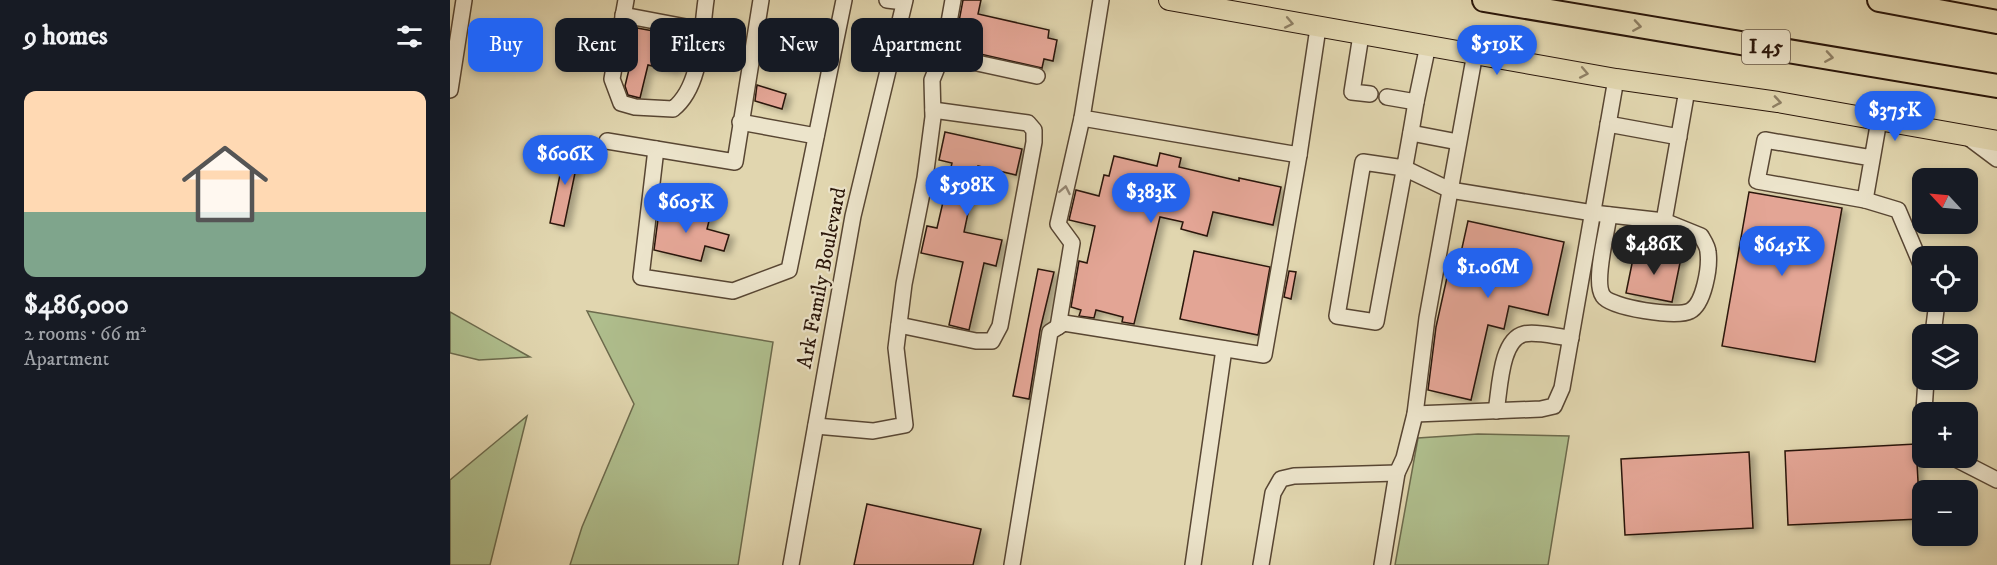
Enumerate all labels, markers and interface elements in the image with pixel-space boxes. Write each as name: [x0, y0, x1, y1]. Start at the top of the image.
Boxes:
one-way arrow: [1284, 16, 1293, 28]
chip: Buy: [468, 18, 543, 72]
chip: Rent: [555, 18, 638, 72]
chip: Filters: [650, 18, 746, 72]
chip: New: [758, 18, 839, 72]
chip: Apartment: [851, 18, 983, 72]
one-way arrow: [1632, 19, 1641, 31]
text: 9 homes: [24, 20, 108, 53]
icon: filters: [393, 20, 426, 53]
pin: $519K: [1455, 25, 1539, 76]
road number: I 45: [1742, 30, 1790, 64]
text: $519K: [1471, 32, 1523, 57]
one-way arrow: [1824, 51, 1834, 63]
one-way arrow: [1579, 66, 1589, 79]
pin: $375K: [1853, 91, 1937, 142]
one-way arrow: [1773, 96, 1782, 108]
text: $375K: [1869, 98, 1921, 123]
icon: home: [171, 130, 279, 238]
pin: $606K: [523, 135, 607, 186]
text: $606K: [537, 142, 593, 167]
pin: $598K: [925, 166, 1009, 217]
north arrow: [1912, 168, 1978, 234]
map controls: [1912, 168, 1978, 546]
text: $598K: [940, 173, 994, 198]
pin: $383K: [1109, 173, 1193, 224]
text: $383K: [1126, 180, 1176, 205]
pin: $605K: [644, 183, 728, 234]
street label: Ark Family Boulevard: [792, 185, 852, 371]
one-way arrow: [1058, 185, 1071, 195]
text: $605K: [658, 190, 714, 215]
pin: $486K: [1612, 225, 1696, 276]
pin: $645K: [1740, 226, 1824, 277]
text: $486K: [1626, 232, 1682, 257]
text: $645K: [1754, 233, 1810, 258]
button: locate: [1912, 246, 1978, 312]
pin: $1.06M: [1439, 248, 1537, 299]
text: $1.06M: [1457, 255, 1519, 280]
text: $486,000: [24, 289, 129, 322]
text: 2 rooms · 66 m²: [24, 322, 146, 347]
button: layers: [1912, 324, 1978, 390]
text: Apartment: [24, 347, 109, 372]
button: +: [1912, 402, 1978, 468]
button: −: [1912, 480, 1978, 546]

